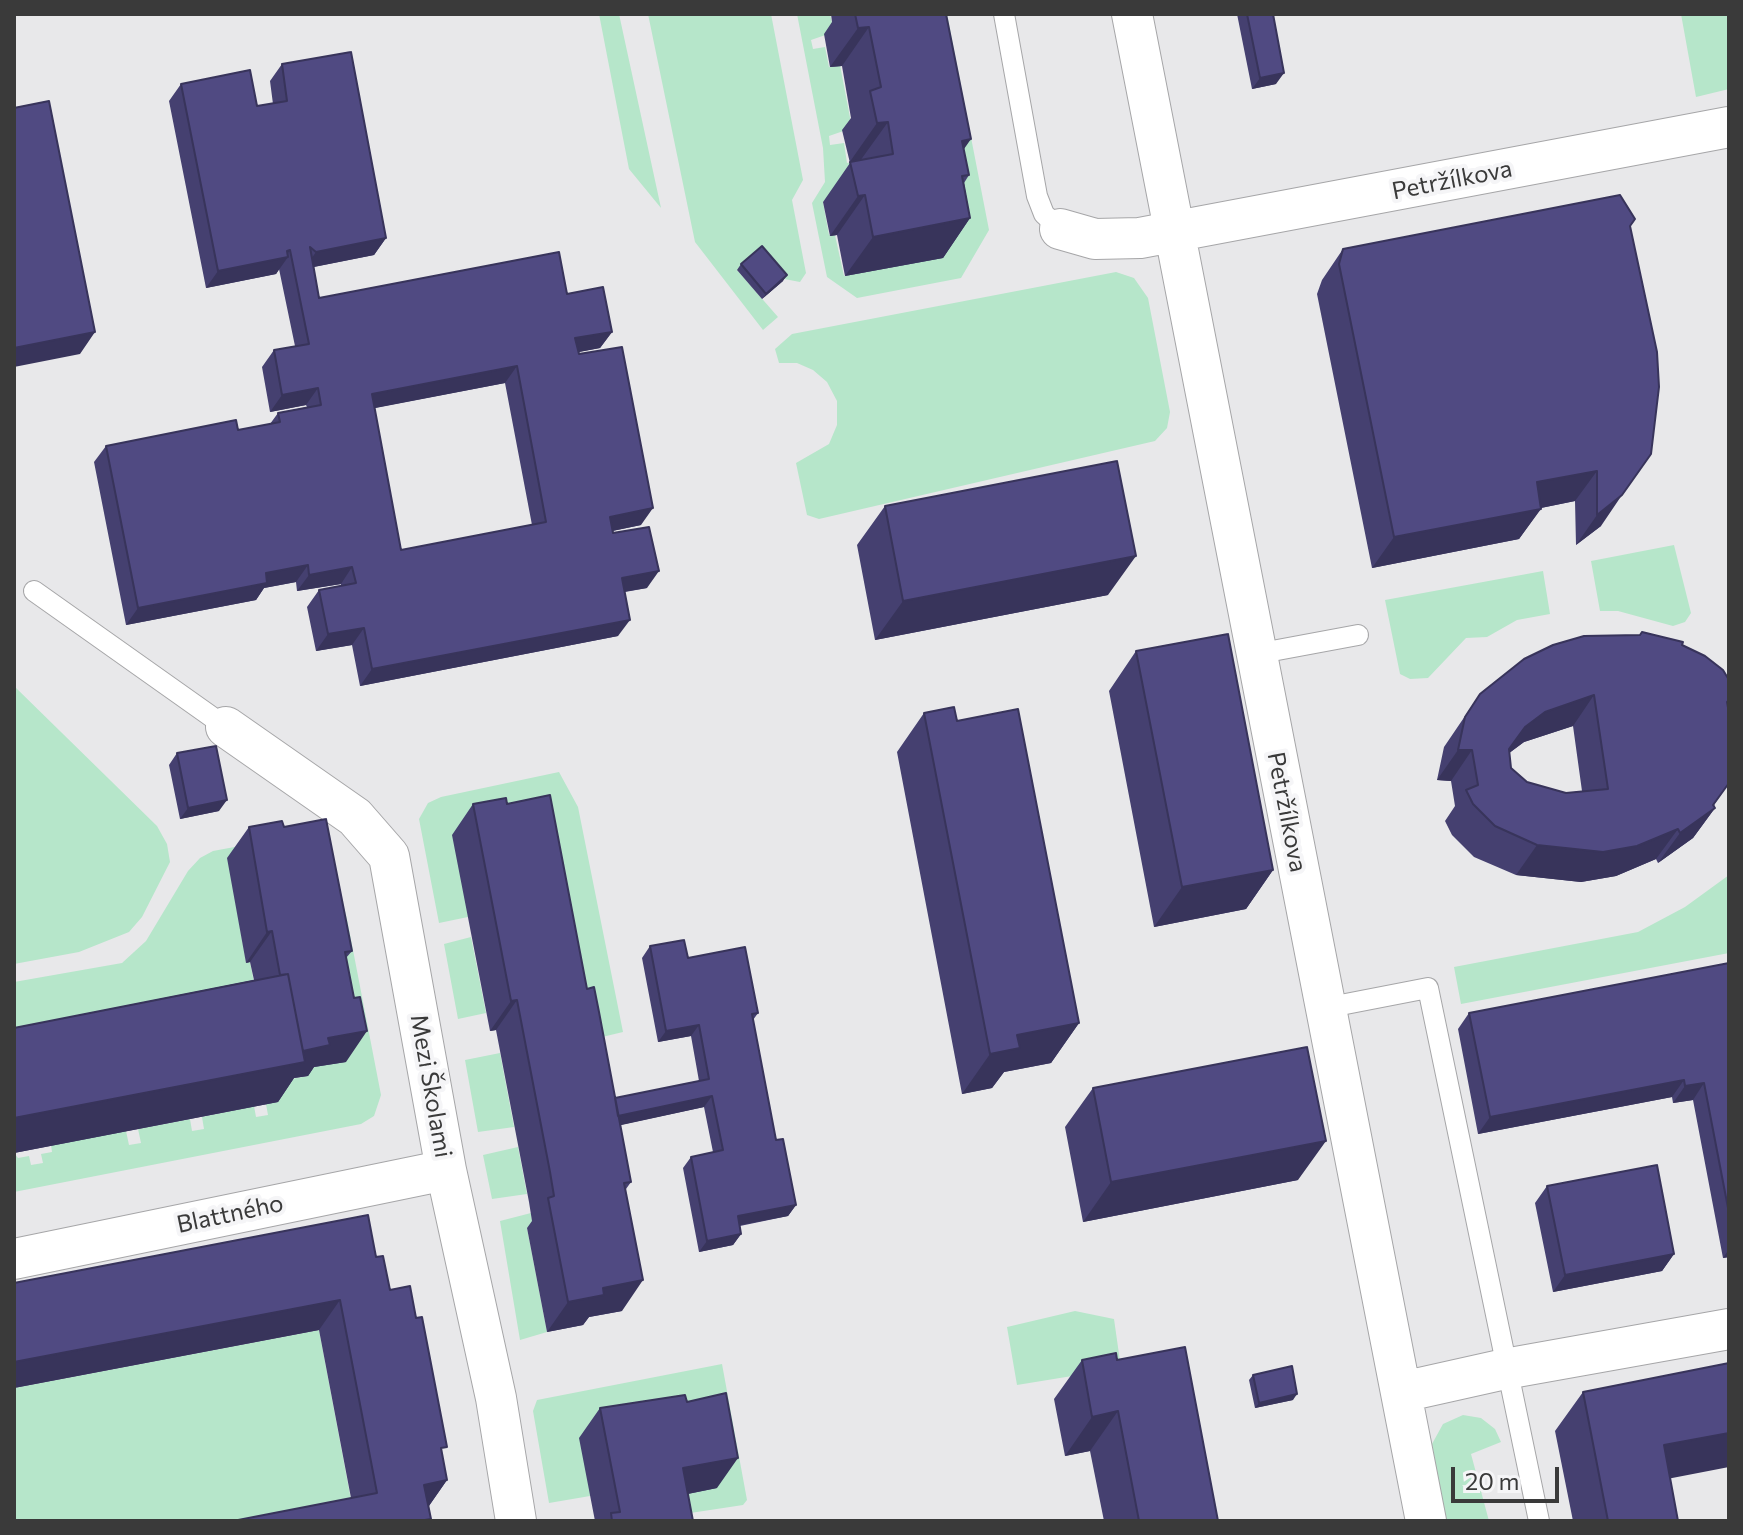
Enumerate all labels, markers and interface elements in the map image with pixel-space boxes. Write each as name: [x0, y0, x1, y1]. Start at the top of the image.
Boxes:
street label: Petržílkova: [1389, 154, 1515, 206]
street label: Petržílkova: [1261, 749, 1313, 875]
street label: Mezi Školami: [404, 1012, 458, 1160]
street label: Blattného: [174, 1189, 286, 1239]
scale bar: [1455, 1451, 1563, 1501]
text: 20 m: [1465, 1466, 1519, 1495]

